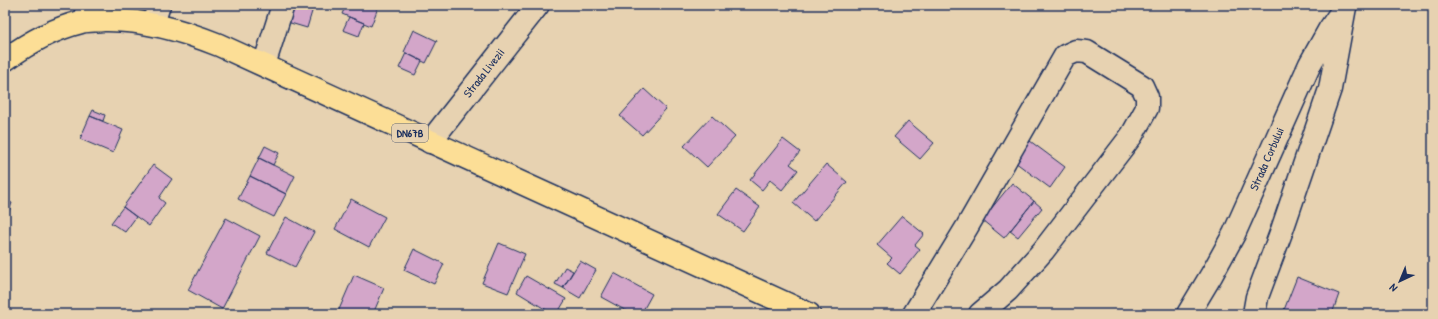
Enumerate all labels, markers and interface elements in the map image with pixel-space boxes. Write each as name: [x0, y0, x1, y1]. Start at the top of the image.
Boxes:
street label: Strada Livezii: [459, 44, 508, 101]
road number: DN67B: [392, 124, 428, 142]
street label: Strada Corbului: [1245, 124, 1288, 193]
north arrow: [1380, 261, 1420, 301]
text: N: [1386, 281, 1400, 295]

